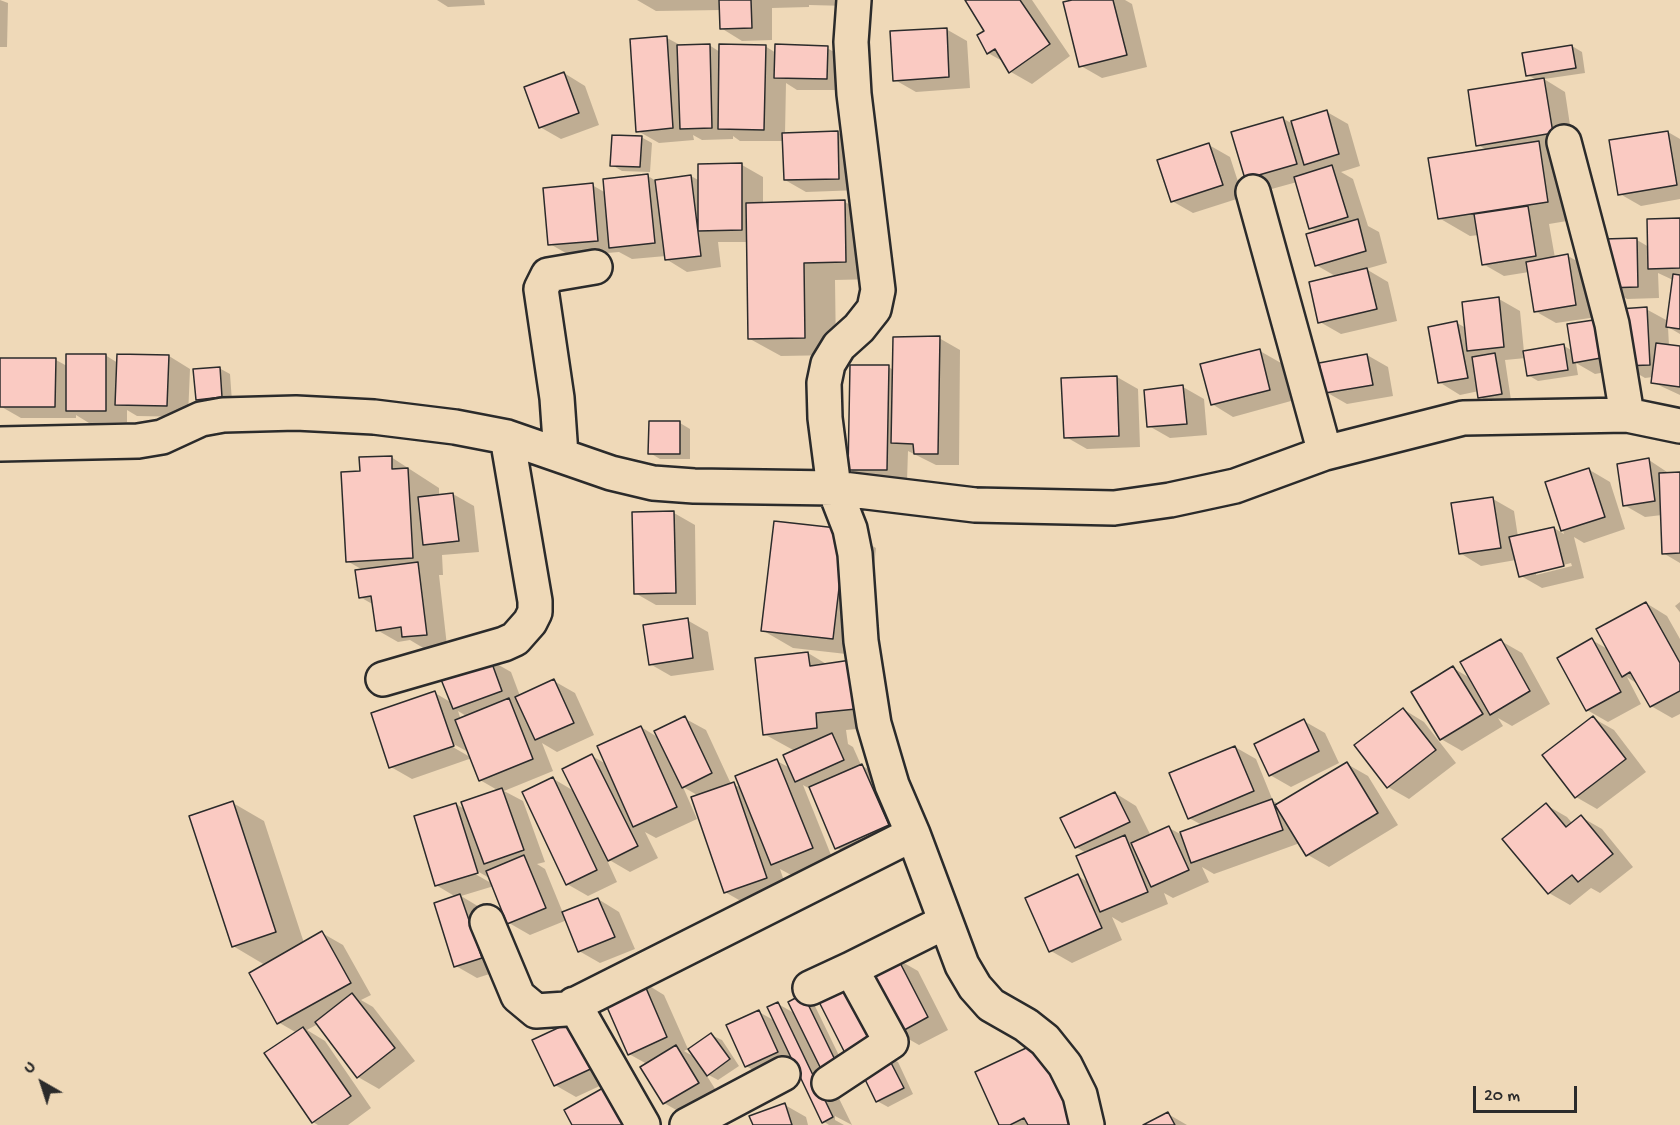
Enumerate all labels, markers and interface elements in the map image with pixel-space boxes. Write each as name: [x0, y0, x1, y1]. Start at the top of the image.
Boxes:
north arrow: [12, 1053, 72, 1113]
text: U: [21, 1058, 40, 1079]
scale bar: [1476, 1074, 1580, 1112]
text: 20 m: [1484, 1086, 1520, 1107]

